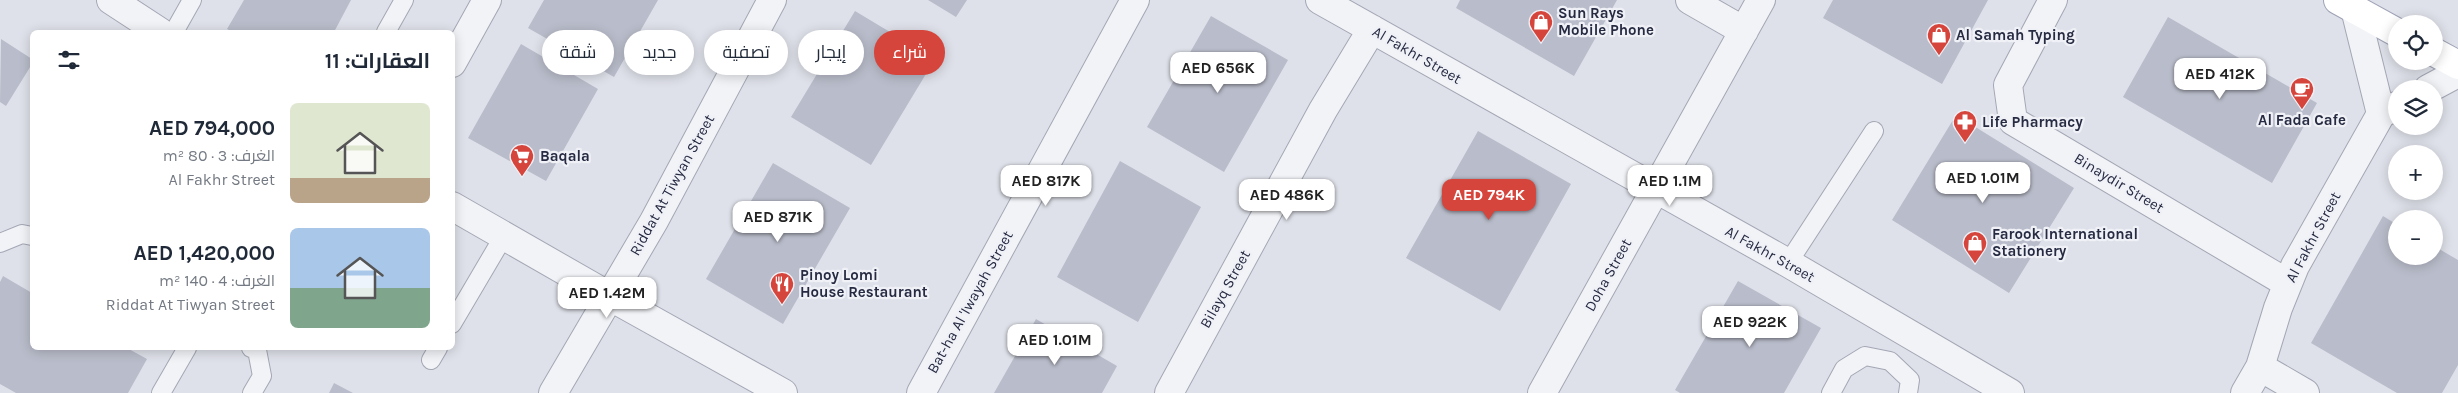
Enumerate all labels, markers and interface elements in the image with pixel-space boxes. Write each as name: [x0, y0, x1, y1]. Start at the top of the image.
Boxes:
place label: Sun Rays Mobile Phone: [1558, 4, 1654, 39]
shop icon: Sun Rays Mobile Phone: [1528, 9, 1554, 43]
map controls: [2388, 15, 2443, 265]
button: locate: [2388, 15, 2443, 70]
street label: Al Fakhr Street: [1369, 22, 1465, 88]
shop icon: Al Samah Typing: [1926, 22, 1952, 56]
place label: Al Samah Typing: [1956, 26, 2075, 44]
chip: شقة: [542, 30, 614, 75]
chip: جديد: [624, 30, 694, 75]
chip: تصفية: [704, 30, 788, 75]
chip: إيجار: [798, 30, 864, 75]
chip: شراء: [874, 30, 945, 75]
icon: filters: [55, 46, 83, 74]
text: العقارات: 11: [325, 49, 430, 73]
pin: AED 656K: [1166, 52, 1270, 94]
text: AED 656K: [1181, 58, 1255, 77]
pin: AED 412K: [2168, 58, 2272, 100]
text: AED 412K: [2185, 64, 2255, 83]
cafe icon: Al Fada Cafe: [2289, 76, 2315, 110]
button: layers: [2388, 80, 2443, 135]
pharmacy icon: Life Pharmacy: [1952, 109, 1978, 143]
street label: Riddat At Tiwyan Street: [626, 111, 718, 259]
place label: Al Fada Cafe: [2258, 111, 2346, 129]
place label: Life Pharmacy: [1982, 113, 2083, 131]
text: AED 794,000: [149, 116, 275, 140]
icon: home: [330, 123, 390, 183]
supermarket icon: Baqala: [509, 143, 535, 177]
button: +: [2388, 145, 2443, 200]
text: الغرف: 3 · 80 m²: [163, 146, 275, 165]
place label: Baqala: [540, 147, 590, 165]
street label: Binaydir Street: [2071, 149, 2167, 217]
pin: AED 1.01M: [1926, 162, 2040, 204]
pin: AED 817K: [994, 164, 1098, 207]
pin: AED 1.1M: [1618, 164, 1722, 207]
text: AED 1.01M: [1946, 168, 2020, 187]
text: Al Fakhr Street: [169, 170, 275, 189]
text: AED 817K: [1012, 171, 1080, 190]
text: AED 1.1M: [1638, 171, 1702, 190]
pin: AED 486K: [1235, 178, 1339, 221]
pin: AED 794K: [1437, 178, 1541, 221]
text: AED 486K: [1250, 185, 1324, 204]
text: AED 794K: [1453, 185, 1525, 204]
street label: Al Fakhr Street: [2282, 188, 2345, 285]
pin: AED 871K: [726, 200, 830, 243]
text: AED 871K: [744, 207, 812, 226]
button: −: [2388, 210, 2443, 265]
street label: Al Fakhr Street: [1722, 222, 1818, 286]
place label: Farook International Stationery: [1992, 225, 2138, 260]
street label: Bat-ha Al 'Iwayah Street: [923, 227, 1017, 376]
shop icon: Farook International Stationery: [1962, 230, 1988, 264]
street label: Doha Street: [1581, 235, 1635, 314]
text: AED 1,420,000: [133, 241, 275, 265]
street label: Bilayq Street: [1196, 246, 1254, 331]
icon: home: [330, 248, 390, 308]
place label: Pinoy Lomi House Restaurant: [800, 266, 928, 301]
text: الغرف: 4 · 140 m²: [159, 271, 275, 290]
restaurant icon: Pinoy Lomi House Restaurant: [769, 271, 795, 305]
pin: AED 1.42M: [550, 276, 664, 319]
text: AED 1.42M: [569, 283, 645, 302]
text: Riddat At Tiwyan Street: [106, 295, 275, 314]
pin: AED 922K: [1698, 306, 1802, 348]
text: AED 922K: [1713, 312, 1787, 331]
pin: AED 1.01M: [998, 324, 1112, 366]
text: AED 1.01M: [1018, 330, 1092, 349]

